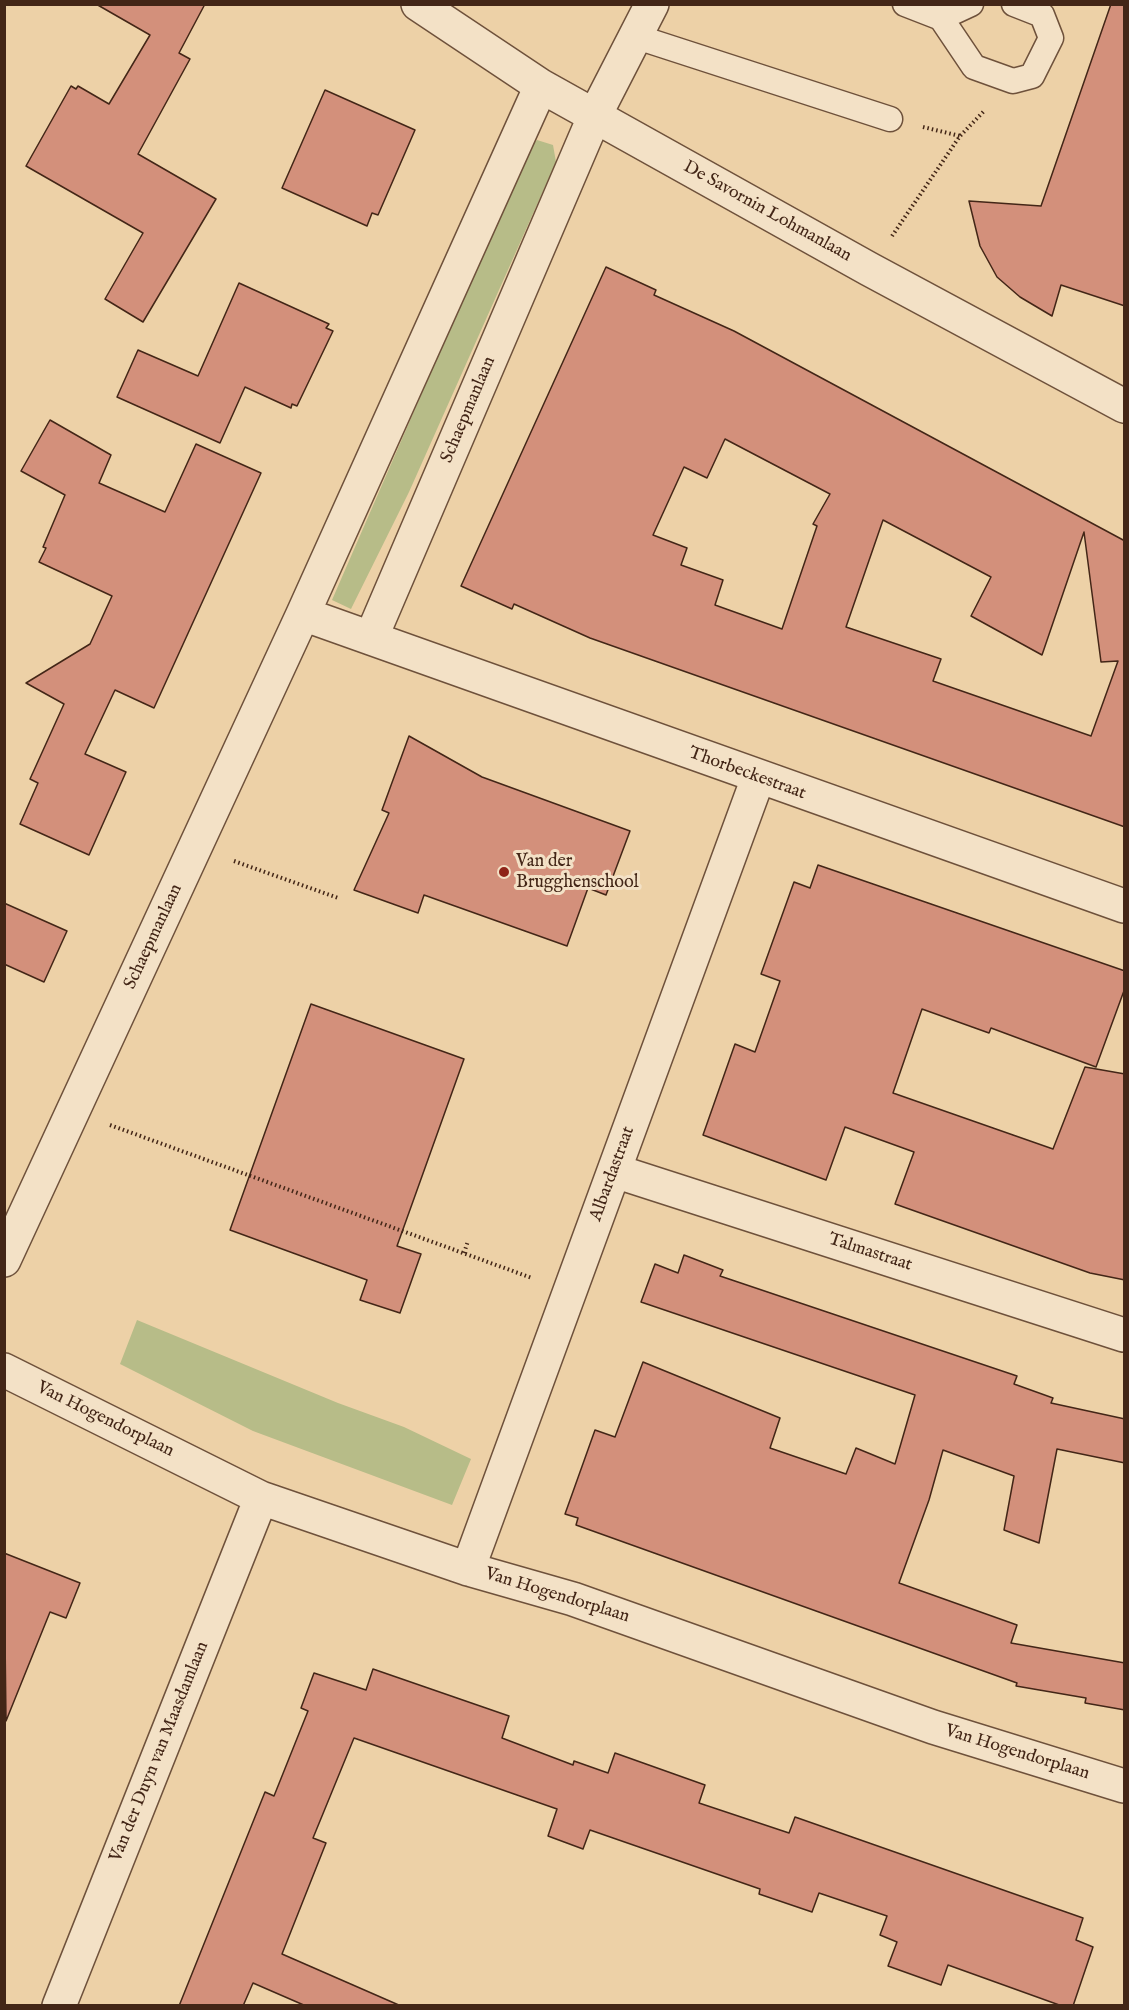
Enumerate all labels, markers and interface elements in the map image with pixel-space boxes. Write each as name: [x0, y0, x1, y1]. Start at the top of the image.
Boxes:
street label: De Savornin Lohmanlaan: [679, 157, 855, 267]
street label: Schaepmanlaan: [437, 353, 501, 467]
street label: Thorbeckestraat: [685, 743, 809, 805]
place label: Van der Brugghenschool: [516, 851, 639, 894]
marker: Van der Brugghenschool: [497, 865, 511, 879]
street label: Schaepmanlaan: [120, 881, 188, 993]
street label: Albardastraat: [586, 1124, 640, 1224]
street label: Talmastraat: [825, 1229, 915, 1277]
street label: Van Hogendorplaan: [33, 1377, 177, 1463]
street label: Van Hogendorplaan: [482, 1564, 632, 1628]
street label: Van der Duyn van Maasdamlaan: [106, 1639, 214, 1865]
street label: Van Hogendorplaan: [942, 1721, 1092, 1785]

